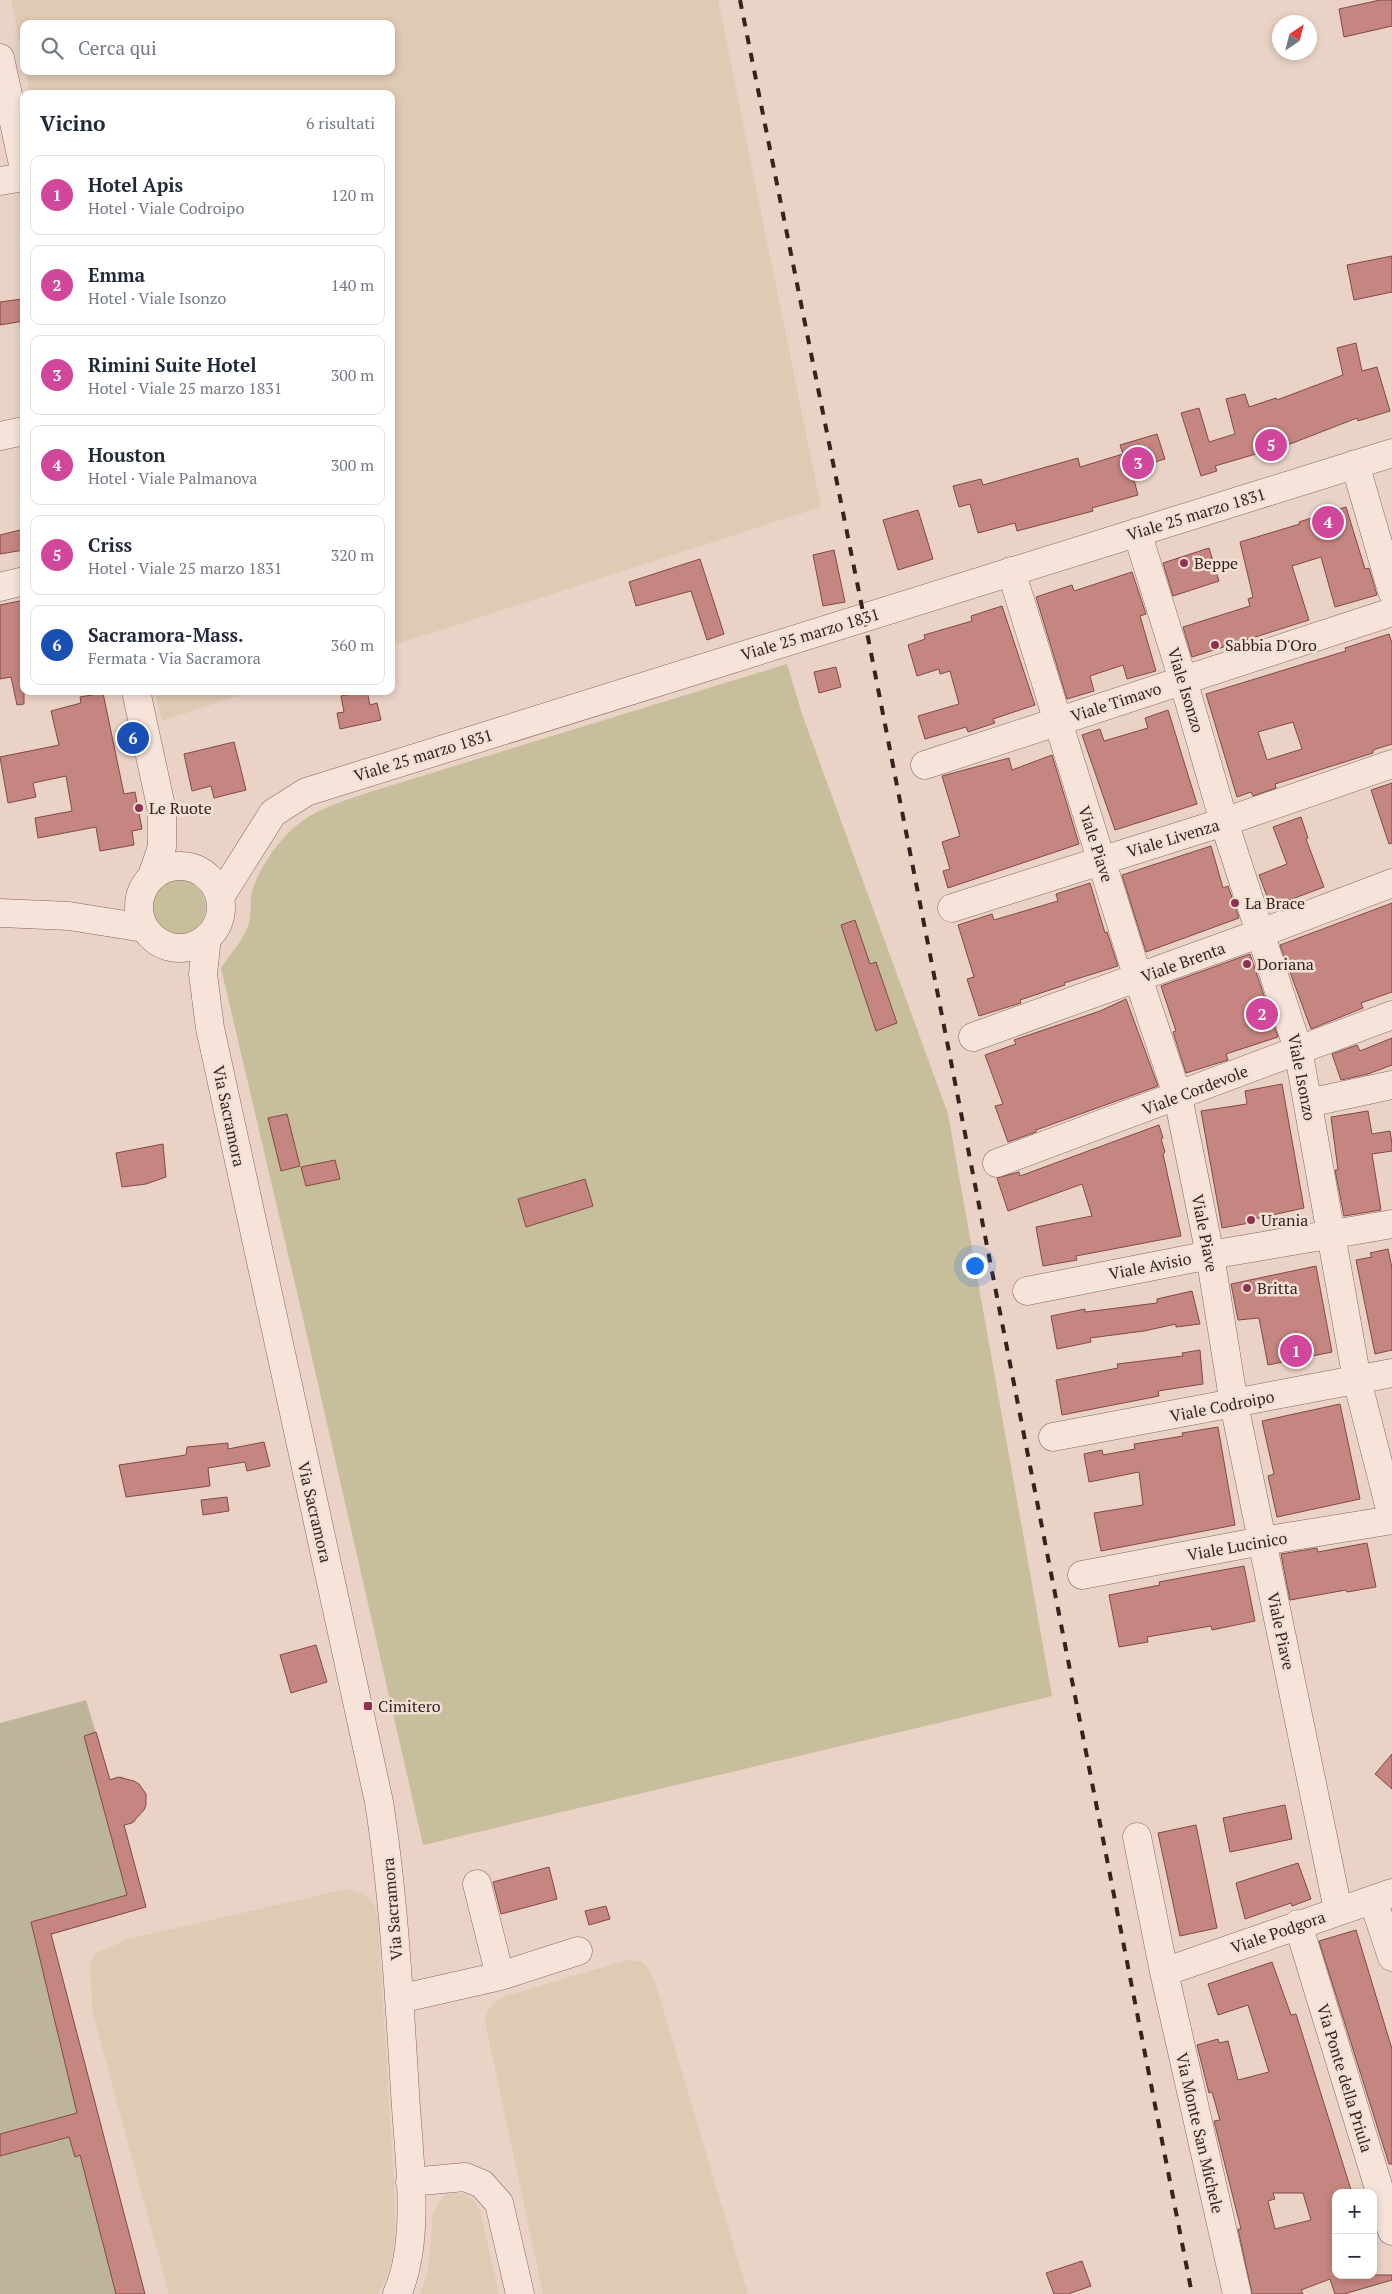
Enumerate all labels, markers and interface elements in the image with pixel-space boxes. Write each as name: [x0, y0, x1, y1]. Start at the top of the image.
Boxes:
north arrow: [1272, 15, 1317, 60]
search box: [20, 20, 395, 75]
icon: search: [38, 34, 66, 62]
text: Cerca qui: [78, 35, 157, 60]
text: Vicino: [40, 109, 106, 137]
text: 6 risultati: [306, 112, 375, 134]
text: Hotel Apis: [88, 172, 183, 197]
text: 1: [52, 184, 62, 206]
text: 120 m: [331, 184, 374, 206]
text: Hotel · Viale Codroipo: [88, 197, 244, 219]
text: Emma: [88, 262, 145, 287]
text: 2: [52, 274, 62, 296]
text: 140 m: [331, 274, 374, 296]
text: Hotel · Viale Isonzo: [88, 287, 226, 309]
text: Rimini Suite Hotel: [88, 352, 257, 377]
text: 3: [52, 364, 62, 386]
text: 300 m: [331, 364, 374, 386]
text: Hotel · Viale 25 marzo 1831: [88, 377, 282, 399]
pin: 5: [1255, 426, 1287, 464]
text: Houston: [88, 442, 165, 467]
pin: 3: [1122, 444, 1154, 482]
text: 4: [52, 454, 62, 476]
text: 300 m: [331, 454, 374, 476]
text: Hotel · Viale Palmanova: [88, 467, 257, 489]
street label: Viale 25 marzo 1831: [1124, 482, 1268, 546]
pin: 4: [1312, 503, 1344, 541]
text: Criss: [88, 532, 132, 557]
text: 5: [52, 544, 62, 566]
text: 320 m: [331, 544, 374, 566]
place label: Beppe: [1194, 552, 1238, 574]
text: Hotel · Viale 25 marzo 1831: [88, 557, 282, 579]
marker: Beppe: [1178, 557, 1190, 569]
street label: Viale 25 marzo 1831: [738, 602, 882, 666]
text: Sacramora-Mass.: [88, 622, 244, 647]
text: 6: [52, 634, 62, 656]
text: 360 m: [331, 634, 374, 656]
place label: Sabbia D'Oro: [1225, 634, 1317, 656]
marker: Sabbia D'Oro: [1209, 639, 1221, 651]
street label: Viale Isonzo: [1163, 645, 1209, 735]
text: Fermata · Via Sacramora: [88, 647, 261, 669]
street label: Viale Timavo: [1068, 677, 1164, 727]
pin: 6: [117, 719, 149, 757]
street label: Viale 25 marzo 1831: [351, 723, 495, 787]
place label: Le Ruote: [149, 797, 212, 819]
marker: Le Ruote: [133, 802, 145, 814]
street label: Viale Piave: [1073, 803, 1119, 885]
street label: Viale Livenza: [1124, 814, 1222, 862]
place label: La Brace: [1245, 892, 1305, 914]
marker: La Brace: [1229, 897, 1241, 909]
street label: Viale Brenta: [1138, 937, 1228, 987]
place label: Doriana: [1257, 953, 1314, 975]
marker: Doriana: [1241, 958, 1253, 970]
pin: 2: [1246, 995, 1278, 1033]
street label: Viale Isonzo: [1283, 1032, 1321, 1122]
street label: Viale Cordevole: [1139, 1060, 1251, 1120]
street label: Via Sacramora: [208, 1063, 250, 1169]
street label: Viale Piave: [1187, 1192, 1223, 1274]
place label: Urania: [1261, 1209, 1308, 1231]
marker: Urania: [1245, 1214, 1257, 1226]
street label: Viale Avisio: [1107, 1247, 1193, 1285]
your location: [962, 1253, 988, 1279]
place label: Britta: [1257, 1277, 1298, 1299]
marker: Britta: [1241, 1282, 1253, 1294]
pin: 1: [1280, 1332, 1312, 1370]
street label: Viale Codroipo: [1168, 1385, 1276, 1427]
street label: Via Sacramora: [293, 1459, 337, 1565]
street label: Viale Lucinico: [1185, 1526, 1289, 1566]
street label: Viale Piave: [1262, 1590, 1300, 1672]
place label: Cimitero: [378, 1695, 441, 1717]
marker: Cimitero: [362, 1700, 374, 1712]
street label: Via Sacramora: [377, 1857, 407, 1961]
street label: Viale Podgora: [1228, 1906, 1328, 1958]
street label: Via Ponte della Priula: [1312, 2001, 1378, 2155]
street label: Via Monte San Michele: [1171, 2050, 1229, 2216]
map controls: [1332, 2189, 1377, 2279]
button: +: [1332, 2189, 1377, 2234]
button: −: [1332, 2234, 1377, 2279]

